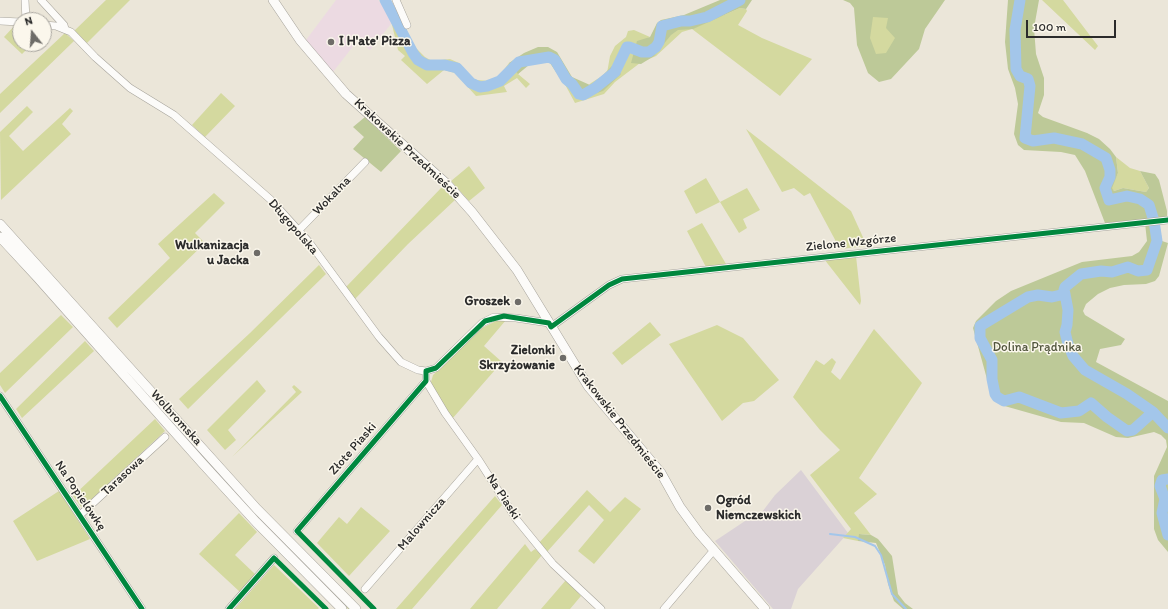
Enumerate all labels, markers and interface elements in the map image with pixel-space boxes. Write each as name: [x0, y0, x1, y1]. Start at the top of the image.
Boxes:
north arrow: [12, 12, 52, 52]
scale bar: [1028, 12, 1118, 38]
text: N: [23, 14, 34, 28]
text: 100 m: [1033, 20, 1066, 34]
place label: I H'ate' Pizza: [339, 34, 410, 50]
marker: I H'ate' Pizza: [326, 37, 336, 47]
street label: Krakowskie Przedmieście: [350, 95, 464, 203]
street label: Wokalna: [310, 173, 354, 219]
street label: Długopolska: [265, 196, 321, 258]
street label: Zielone Wzgórze: [805, 230, 897, 256]
place label: Wulkanizacja u Jacka: [175, 238, 249, 269]
marker: Wulkanizacja u Jacka: [252, 248, 262, 258]
place label: Groszek: [465, 294, 510, 310]
marker: Groszek: [513, 297, 523, 307]
park label: Dolina Prądnika: [993, 340, 1081, 356]
place label: Zielonki Skrzyżowanie: [479, 343, 555, 374]
marker: Zielonki Skrzyżowanie: [558, 353, 568, 363]
street label: Krakowskie Przedmieście: [570, 362, 668, 482]
street label: Wolbromska: [147, 387, 205, 449]
street label: Złote Piaski: [326, 420, 380, 478]
street label: Tarasowa: [99, 452, 147, 500]
street label: Na Popielówkę: [51, 458, 109, 534]
street label: Na Piaski: [482, 471, 524, 523]
place label: Ogród Niemczewskich: [716, 493, 801, 524]
street label: Malownicza: [395, 494, 449, 554]
marker: Ogród Niemczewskich: [703, 503, 713, 513]

